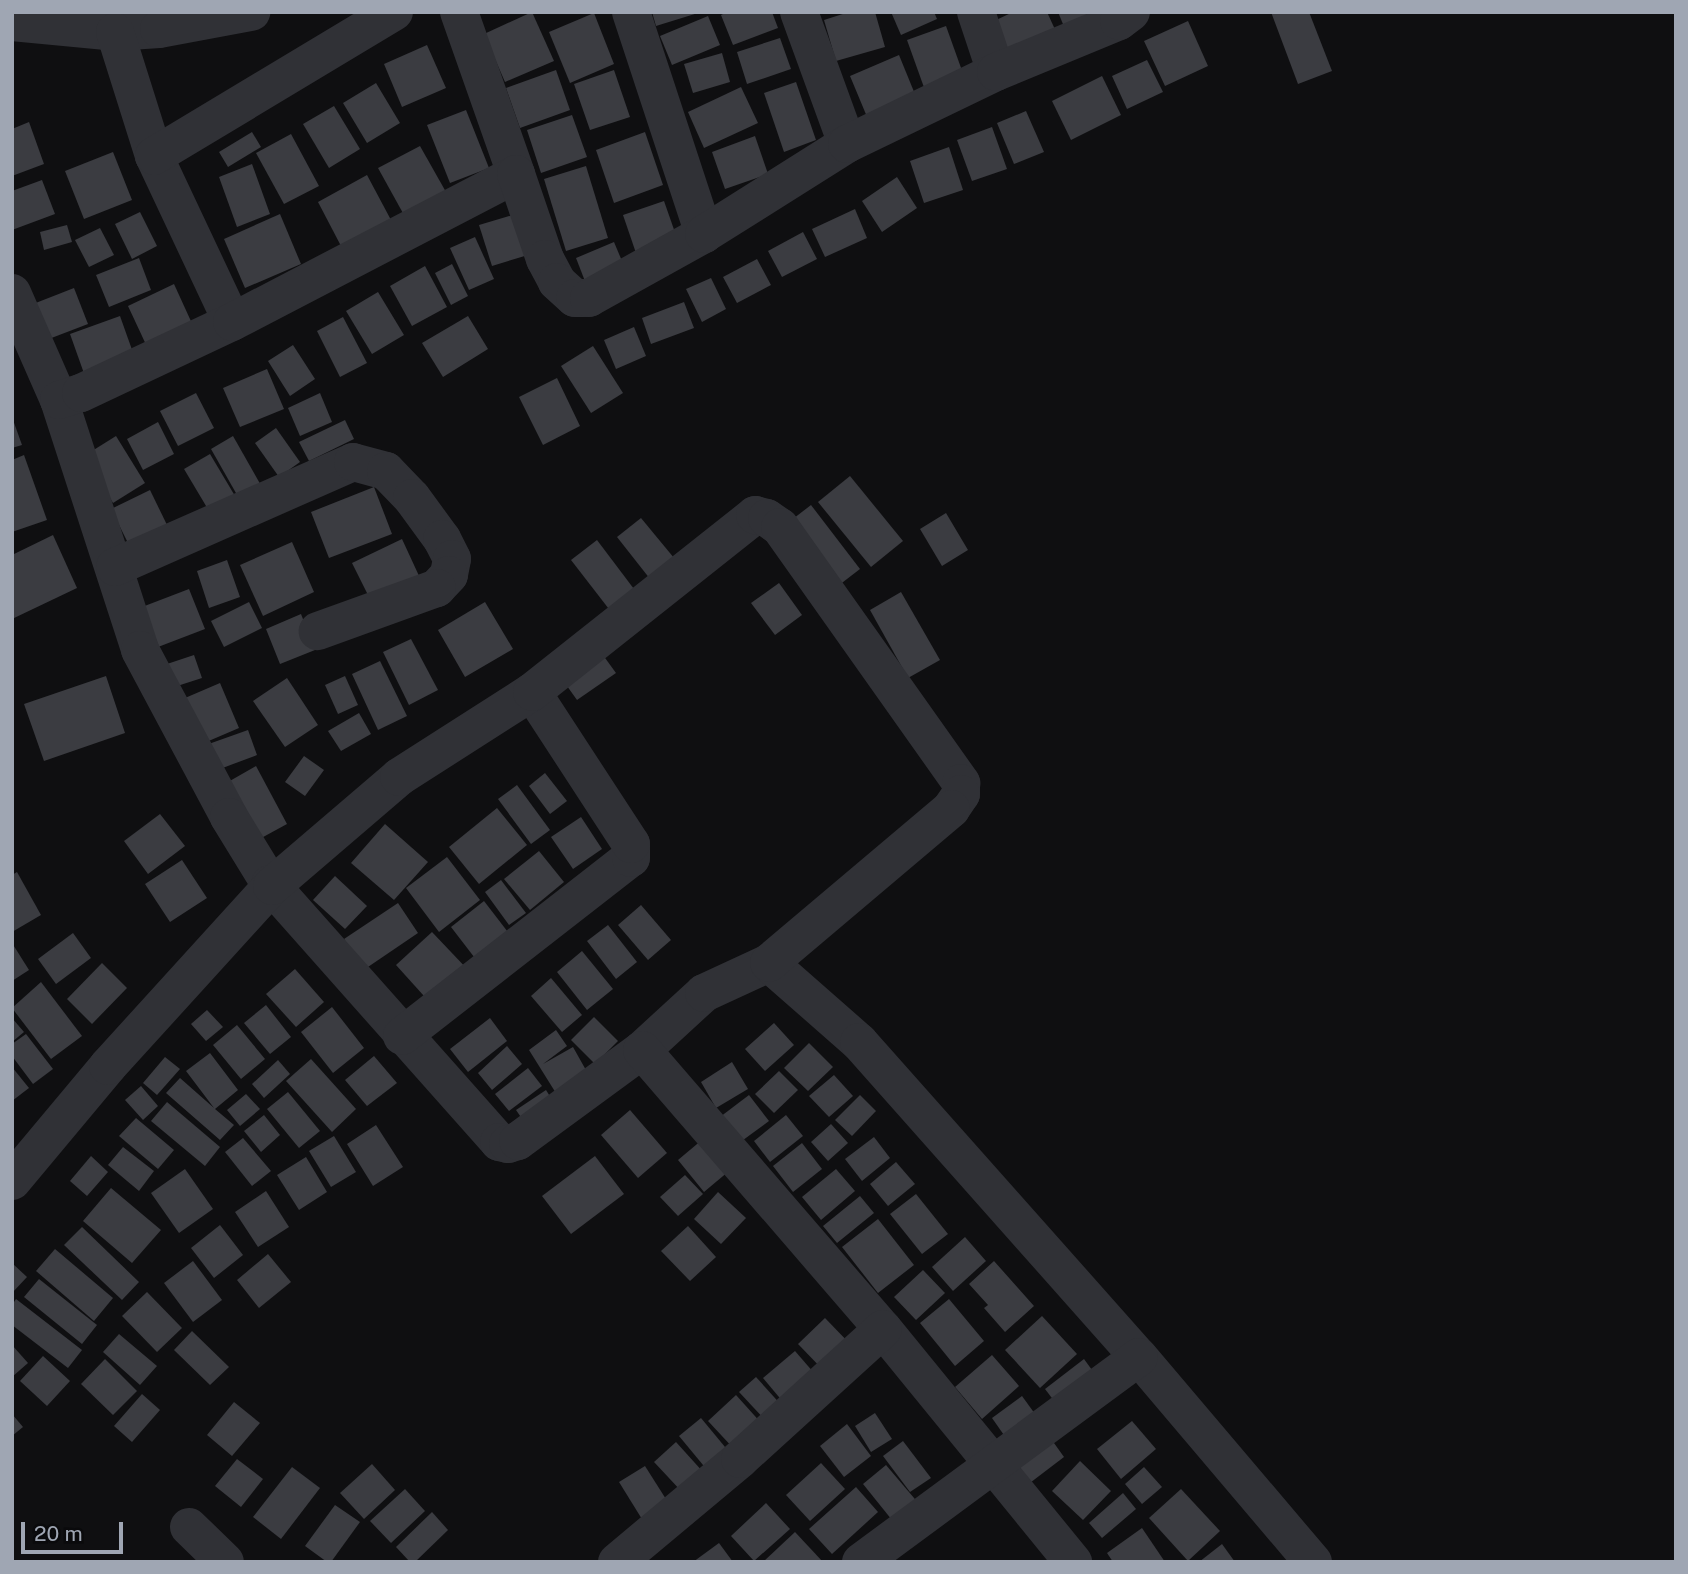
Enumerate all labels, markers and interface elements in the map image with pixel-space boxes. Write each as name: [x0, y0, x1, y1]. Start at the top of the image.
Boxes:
scale bar: [24, 1508, 126, 1552]
text: 20 m: [34, 1521, 83, 1546]

